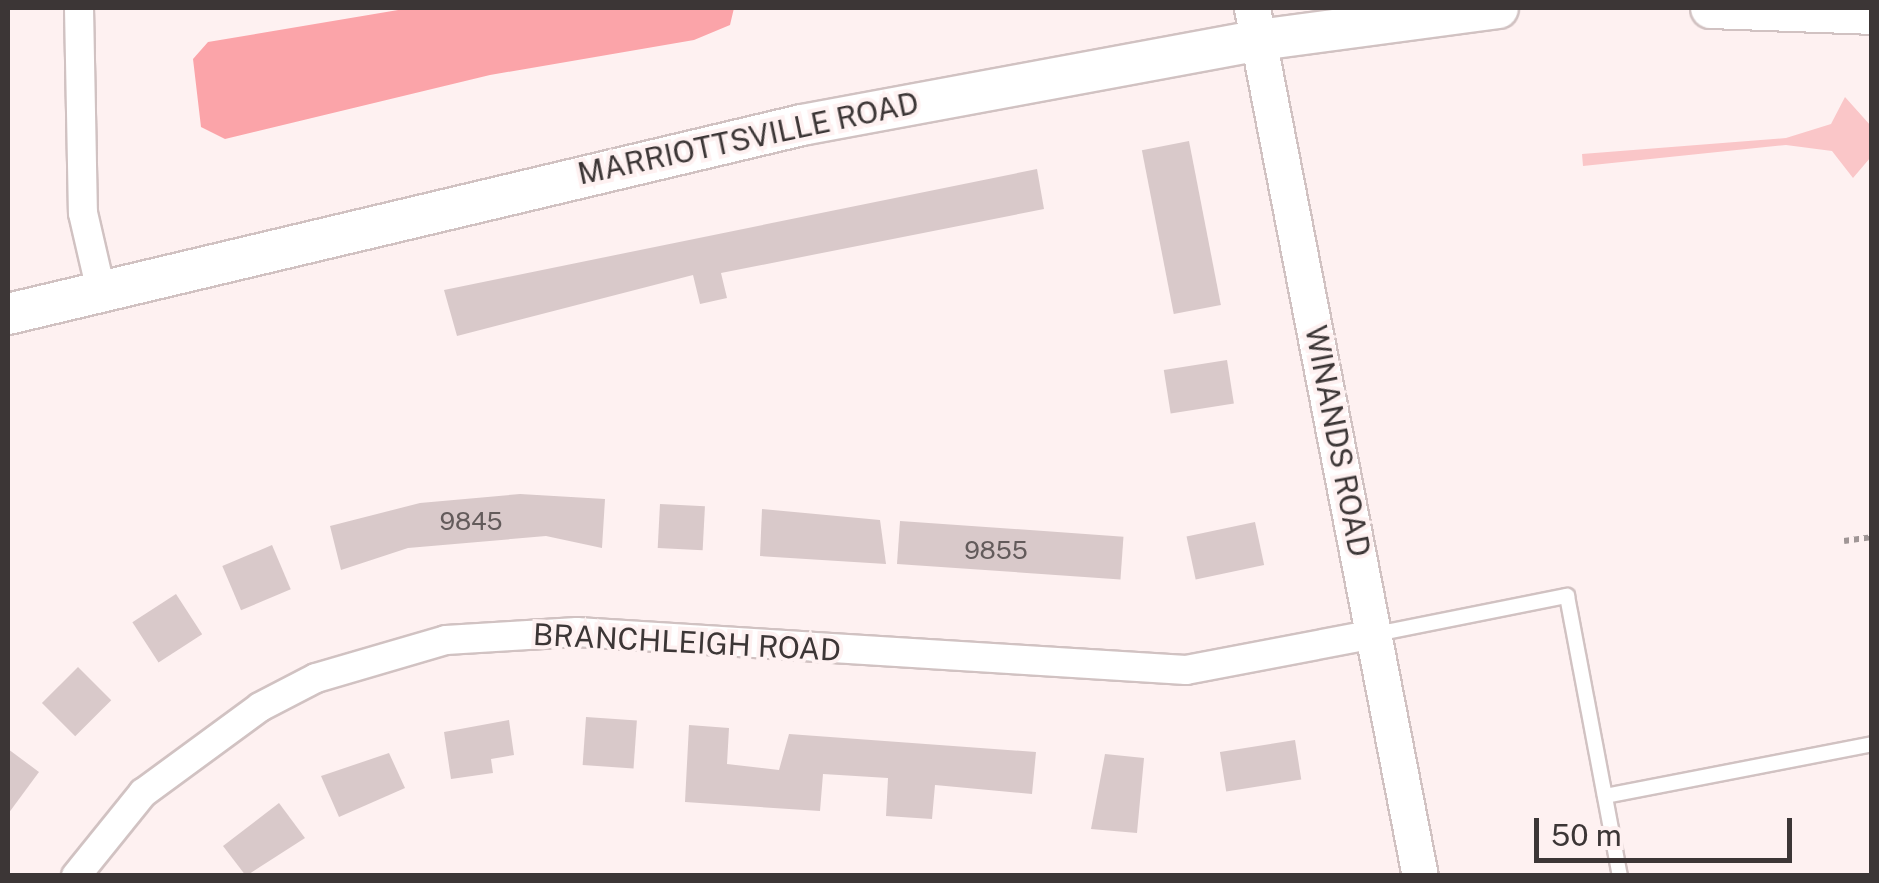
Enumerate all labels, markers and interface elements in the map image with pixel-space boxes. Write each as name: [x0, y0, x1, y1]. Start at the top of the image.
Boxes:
street label: MARRIOTTSVILLE ROAD: [574, 84, 922, 192]
street label: WINANDS ROAD: [1298, 322, 1378, 560]
house number: 9845: [439, 506, 503, 536]
house number: 9855: [964, 535, 1028, 565]
street label: BRANCHLEIGH ROAD: [532, 616, 842, 668]
scale bar: [1539, 798, 1796, 860]
text: 50 m: [1551, 817, 1622, 853]

